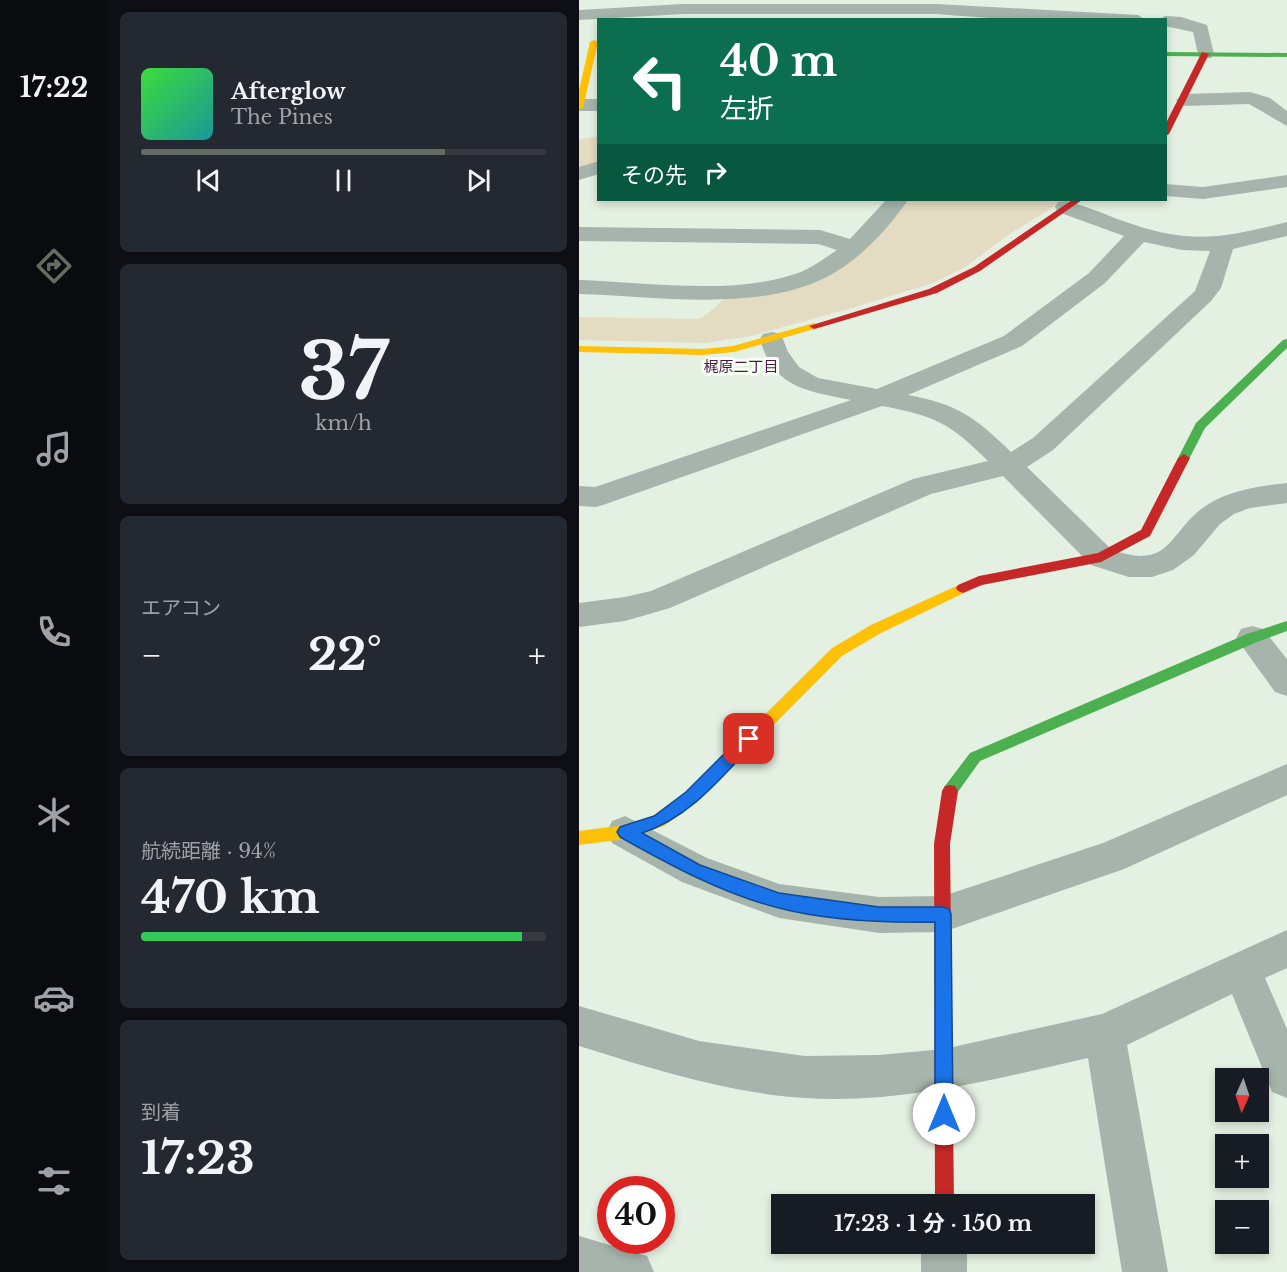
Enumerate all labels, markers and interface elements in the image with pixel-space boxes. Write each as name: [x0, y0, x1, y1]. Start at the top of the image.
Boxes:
text: 40 m: [720, 35, 837, 87]
icon: left: [621, 42, 699, 120]
text: 17:22: [20, 71, 88, 104]
text: Afterglow: [231, 78, 346, 105]
text: 左折: [720, 92, 774, 125]
text: The Pines: [231, 105, 333, 129]
icon: right: [699, 156, 732, 189]
text: その先: [621, 162, 687, 189]
icon: previous: [192, 164, 225, 197]
icon: pause: [327, 164, 360, 197]
icon: next: [462, 164, 495, 197]
icon: directions: [33, 245, 75, 287]
text: 37: [299, 323, 388, 420]
district label: 梶原二丁目: [703, 357, 779, 376]
text: km/h: [315, 411, 372, 435]
icon: music: [33, 428, 75, 470]
text: エアコン: [141, 596, 221, 620]
icon: phone: [33, 611, 75, 653]
text: 22°: [308, 626, 382, 682]
text: −: [141, 635, 162, 676]
text: +: [528, 635, 546, 676]
pin: [723, 713, 774, 764]
icon: arrive: [732, 722, 765, 755]
icon: climate: [33, 794, 75, 836]
text: 航続距離 · 94%: [141, 839, 276, 863]
text: 470 km: [141, 869, 320, 925]
icon: car: [33, 977, 75, 1019]
north arrow: [1215, 1068, 1269, 1122]
map controls: [1215, 1068, 1269, 1254]
position arrow: [912, 1082, 976, 1146]
text: 到着: [141, 1100, 181, 1124]
text: 17:23: [141, 1130, 255, 1186]
button: +: [1215, 1134, 1269, 1188]
icon: filters: [33, 1160, 75, 1202]
speed limit sign: 40: [597, 1176, 675, 1254]
button: −: [1215, 1200, 1269, 1254]
text: 17:23 · 1 分 · 150 m: [834, 1210, 1032, 1237]

